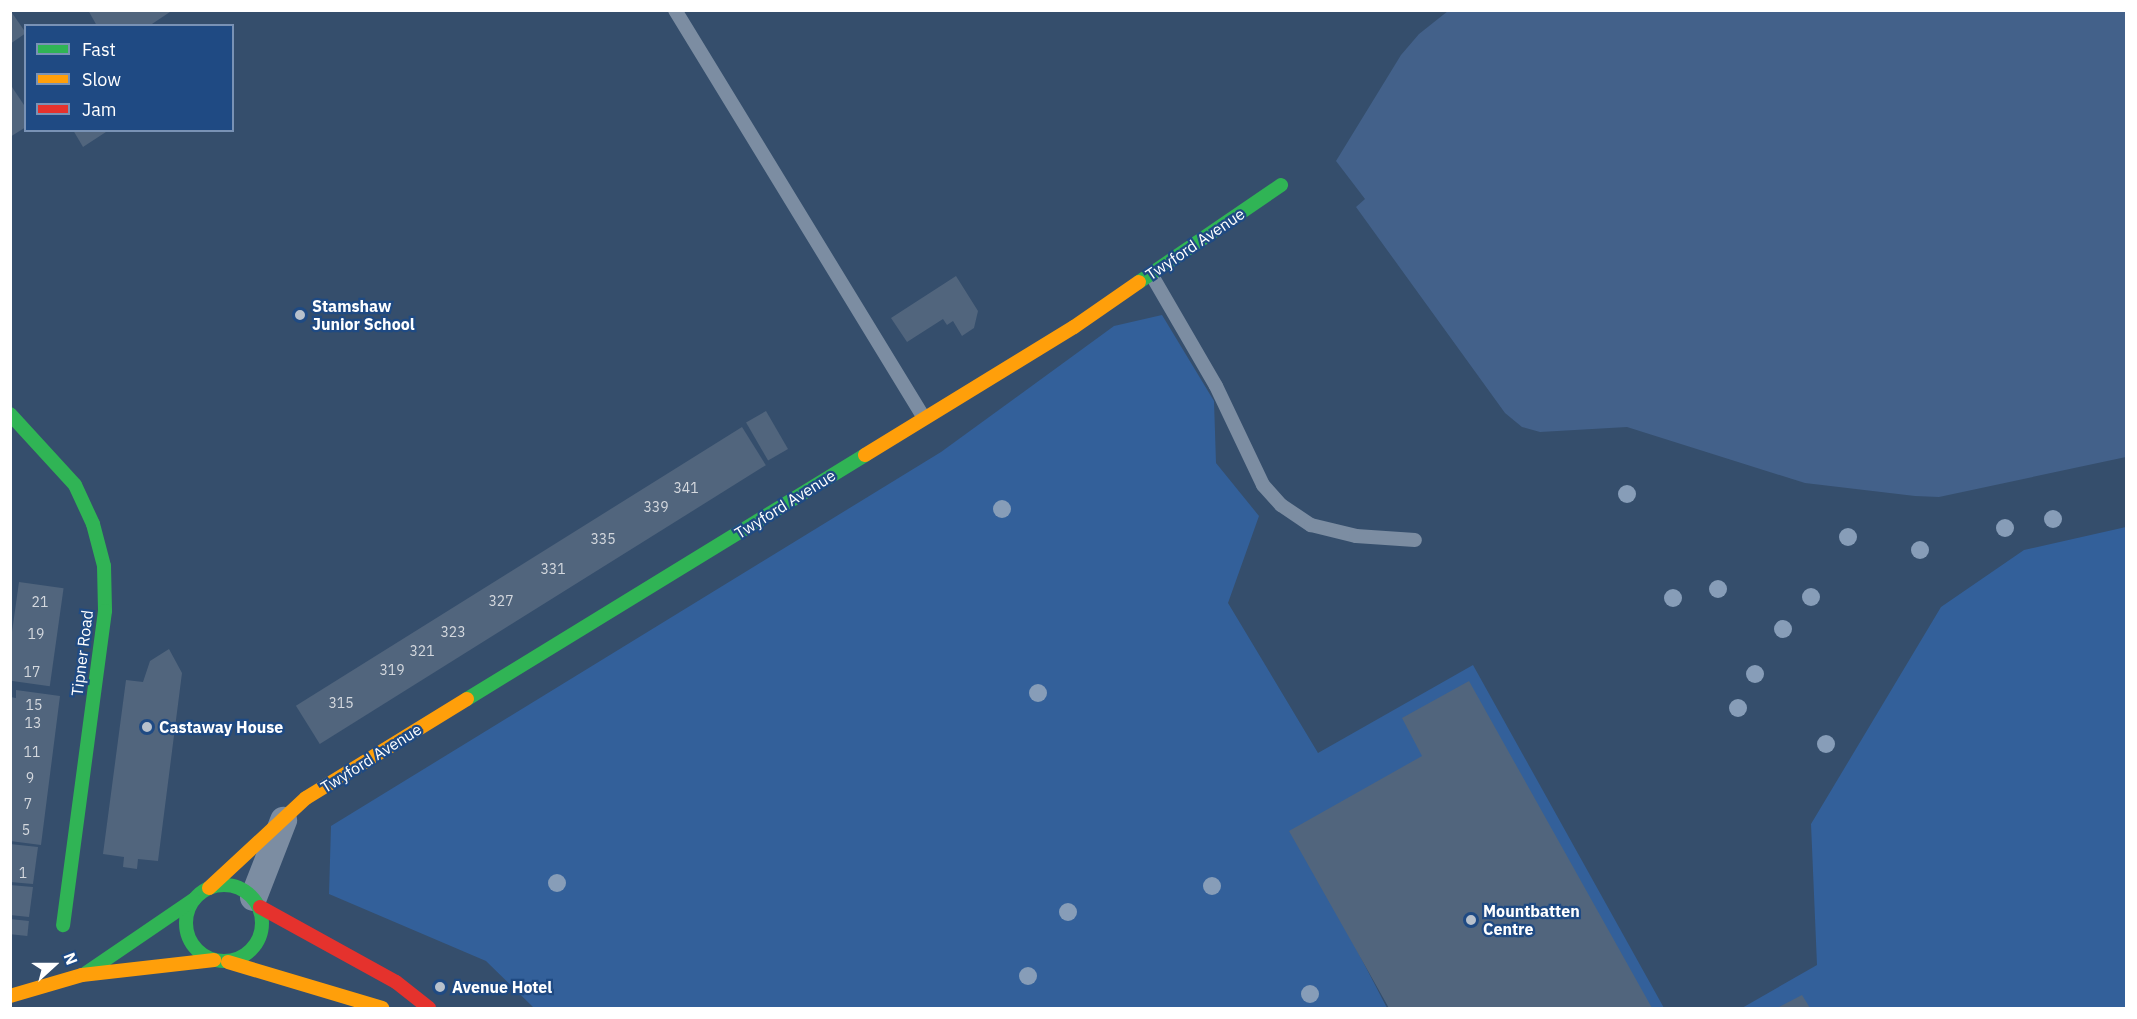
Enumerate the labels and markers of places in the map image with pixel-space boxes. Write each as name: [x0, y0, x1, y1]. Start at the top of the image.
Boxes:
place label: Stamshaw Junior School: [312, 296, 415, 334]
marker: Stamshaw Junior School: [293, 308, 307, 322]
place label: Castaway House: [159, 717, 283, 737]
marker: Castaway House: [140, 720, 154, 734]
place label: Mountbatten Centre: [1483, 901, 1580, 939]
marker: Mountbatten Centre: [1464, 913, 1478, 927]
place label: Avenue Hotel: [452, 977, 552, 997]
marker: Avenue Hotel: [433, 980, 447, 994]

